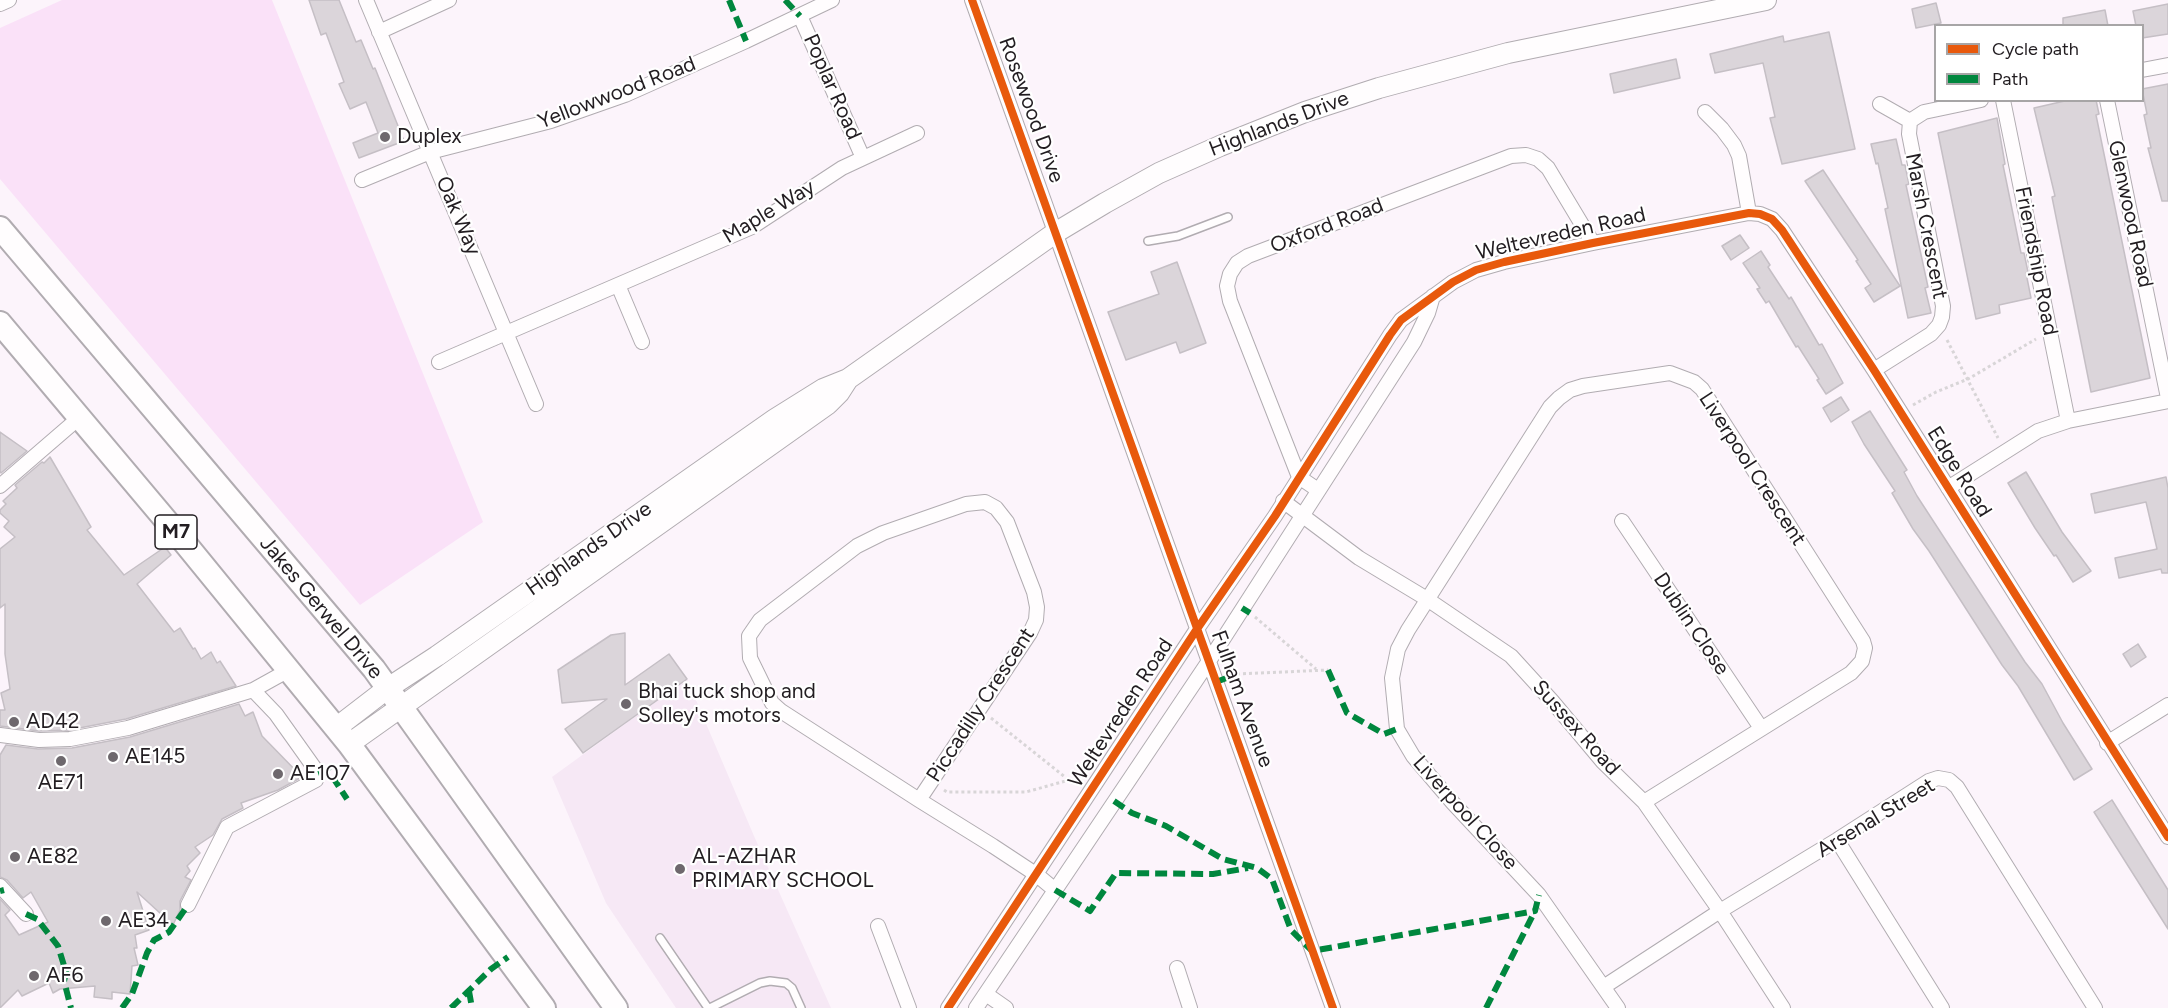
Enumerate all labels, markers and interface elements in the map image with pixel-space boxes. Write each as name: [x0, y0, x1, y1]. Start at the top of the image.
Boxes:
legend: [1934, 24, 2144, 102]
street label: Poplar Road: [798, 30, 866, 144]
street label: Rosewood Drive: [993, 34, 1069, 186]
text: Cycle path: [1992, 38, 2079, 60]
street label: Yellowwood Road: [535, 51, 699, 135]
text: Path: [1992, 68, 2028, 90]
street label: Highlands Drive: [1206, 86, 1352, 162]
place label: Duplex: [397, 124, 462, 150]
marker: Duplex: [378, 130, 392, 144]
street label: Glenwood Road: [2102, 138, 2158, 290]
street label: Marsh Crescent: [1899, 151, 1953, 301]
street label: Oak Way: [430, 173, 486, 259]
street label: Maple Way: [718, 175, 820, 249]
street label: Friendship Road: [2009, 184, 2063, 338]
street label: Oxford Road: [1267, 193, 1387, 259]
street label: Weltevreden Road: [1474, 202, 1648, 266]
street label: Liverpool Crescent: [1693, 388, 1811, 550]
street label: Edge Road: [1921, 422, 1997, 522]
street label: Highlands Drive: [521, 496, 657, 602]
road number: M7: [155, 515, 197, 549]
street label: Jakes Gerwel Drive: [254, 532, 388, 684]
street label: Dublin Close: [1648, 568, 1734, 680]
street label: Piccadilly Crescent: [922, 623, 1040, 787]
street label: Fulham Avenue: [1206, 627, 1278, 771]
street label: Weltevreden Road: [1063, 634, 1179, 792]
street label: Sussex Road: [1527, 675, 1625, 781]
place label: Bhai tuck shop and Solley's motors: [638, 679, 816, 729]
marker: Bhai tuck shop and Solley's motors: [619, 697, 633, 711]
place label: AD42: [26, 709, 79, 735]
marker: AD42: [7, 715, 21, 729]
place label: AE145: [125, 744, 185, 770]
marker: AE145: [106, 750, 120, 764]
street label: Liverpool Close: [1407, 751, 1523, 875]
marker: AE71: [54, 754, 68, 768]
place label: AE107: [290, 761, 350, 787]
marker: AE107: [271, 767, 285, 781]
place label: AE71: [38, 770, 84, 796]
street label: Arsenal Street: [1812, 773, 1940, 863]
place label: AE82: [27, 844, 78, 870]
place label: AL-AZHAR PRIMARY SCHOOL: [692, 844, 873, 894]
marker: AE82: [8, 850, 22, 864]
marker: AL-AZHAR PRIMARY SCHOOL: [673, 862, 687, 876]
place label: AE34: [118, 908, 169, 934]
marker: AE34: [99, 914, 113, 928]
place label: AF6: [46, 963, 84, 989]
marker: AF6: [27, 969, 41, 983]

